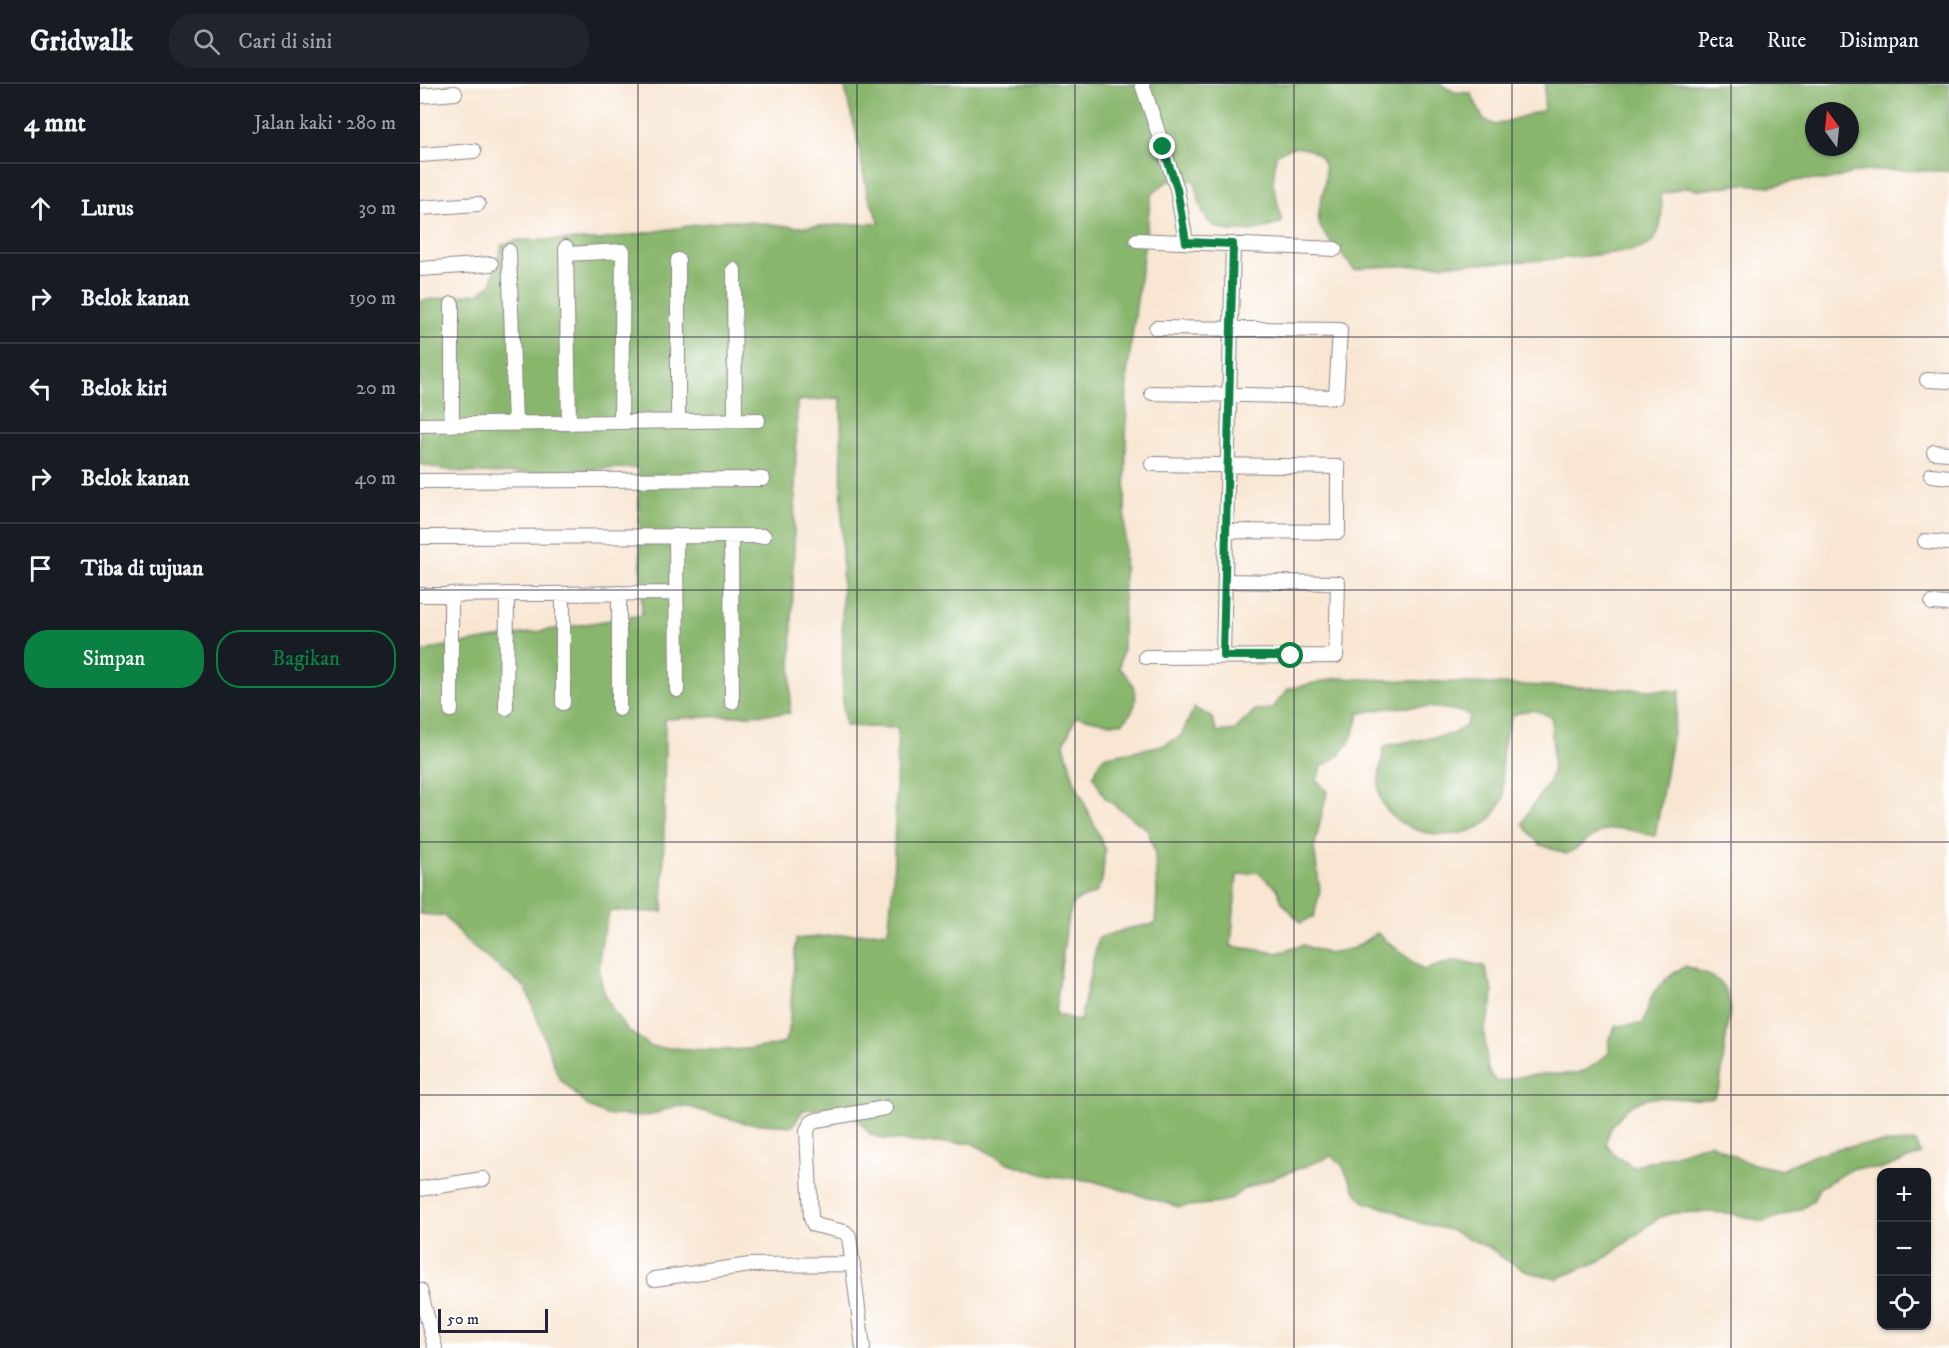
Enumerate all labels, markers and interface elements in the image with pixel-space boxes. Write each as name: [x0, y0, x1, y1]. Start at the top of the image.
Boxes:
search box: [169, 14, 589, 68]
text: Gridwalk: [30, 24, 133, 59]
icon: search: [190, 25, 223, 58]
text: Cari di sini: [238, 28, 332, 55]
text: Peta: [1698, 28, 1734, 54]
text: Rute: [1767, 28, 1806, 54]
text: Disimpan: [1839, 28, 1919, 54]
north arrow: [1805, 102, 1859, 156]
text: 4 mnt: [24, 107, 86, 140]
text: Jalan kaki · 280 m: [254, 111, 396, 136]
route end: [1149, 133, 1175, 159]
icon: ahead: [24, 192, 57, 225]
text: Lurus: [81, 195, 134, 222]
text: 30 m: [358, 196, 396, 221]
icon: right: [24, 282, 57, 315]
text: Belok kanan: [81, 285, 189, 312]
text: 190 m: [349, 286, 396, 311]
icon: left: [24, 372, 57, 405]
text: Belok kiri: [81, 375, 167, 402]
text: 20 m: [356, 376, 396, 401]
icon: right: [24, 462, 57, 495]
text: Belok kanan: [81, 465, 189, 492]
text: 40 m: [354, 466, 396, 491]
icon: arrive: [24, 552, 57, 585]
text: Tiba di tujuan: [81, 555, 203, 582]
button: Simpan: [24, 630, 204, 688]
button: Bagikan: [216, 630, 396, 688]
route start: [1277, 642, 1303, 668]
map controls: [1877, 1168, 1931, 1330]
button: +: [1877, 1168, 1931, 1222]
button: −: [1877, 1222, 1931, 1276]
button: locate: [1877, 1276, 1931, 1330]
scale bar: [438, 1306, 548, 1334]
text: 50 m: [447, 1309, 479, 1329]

